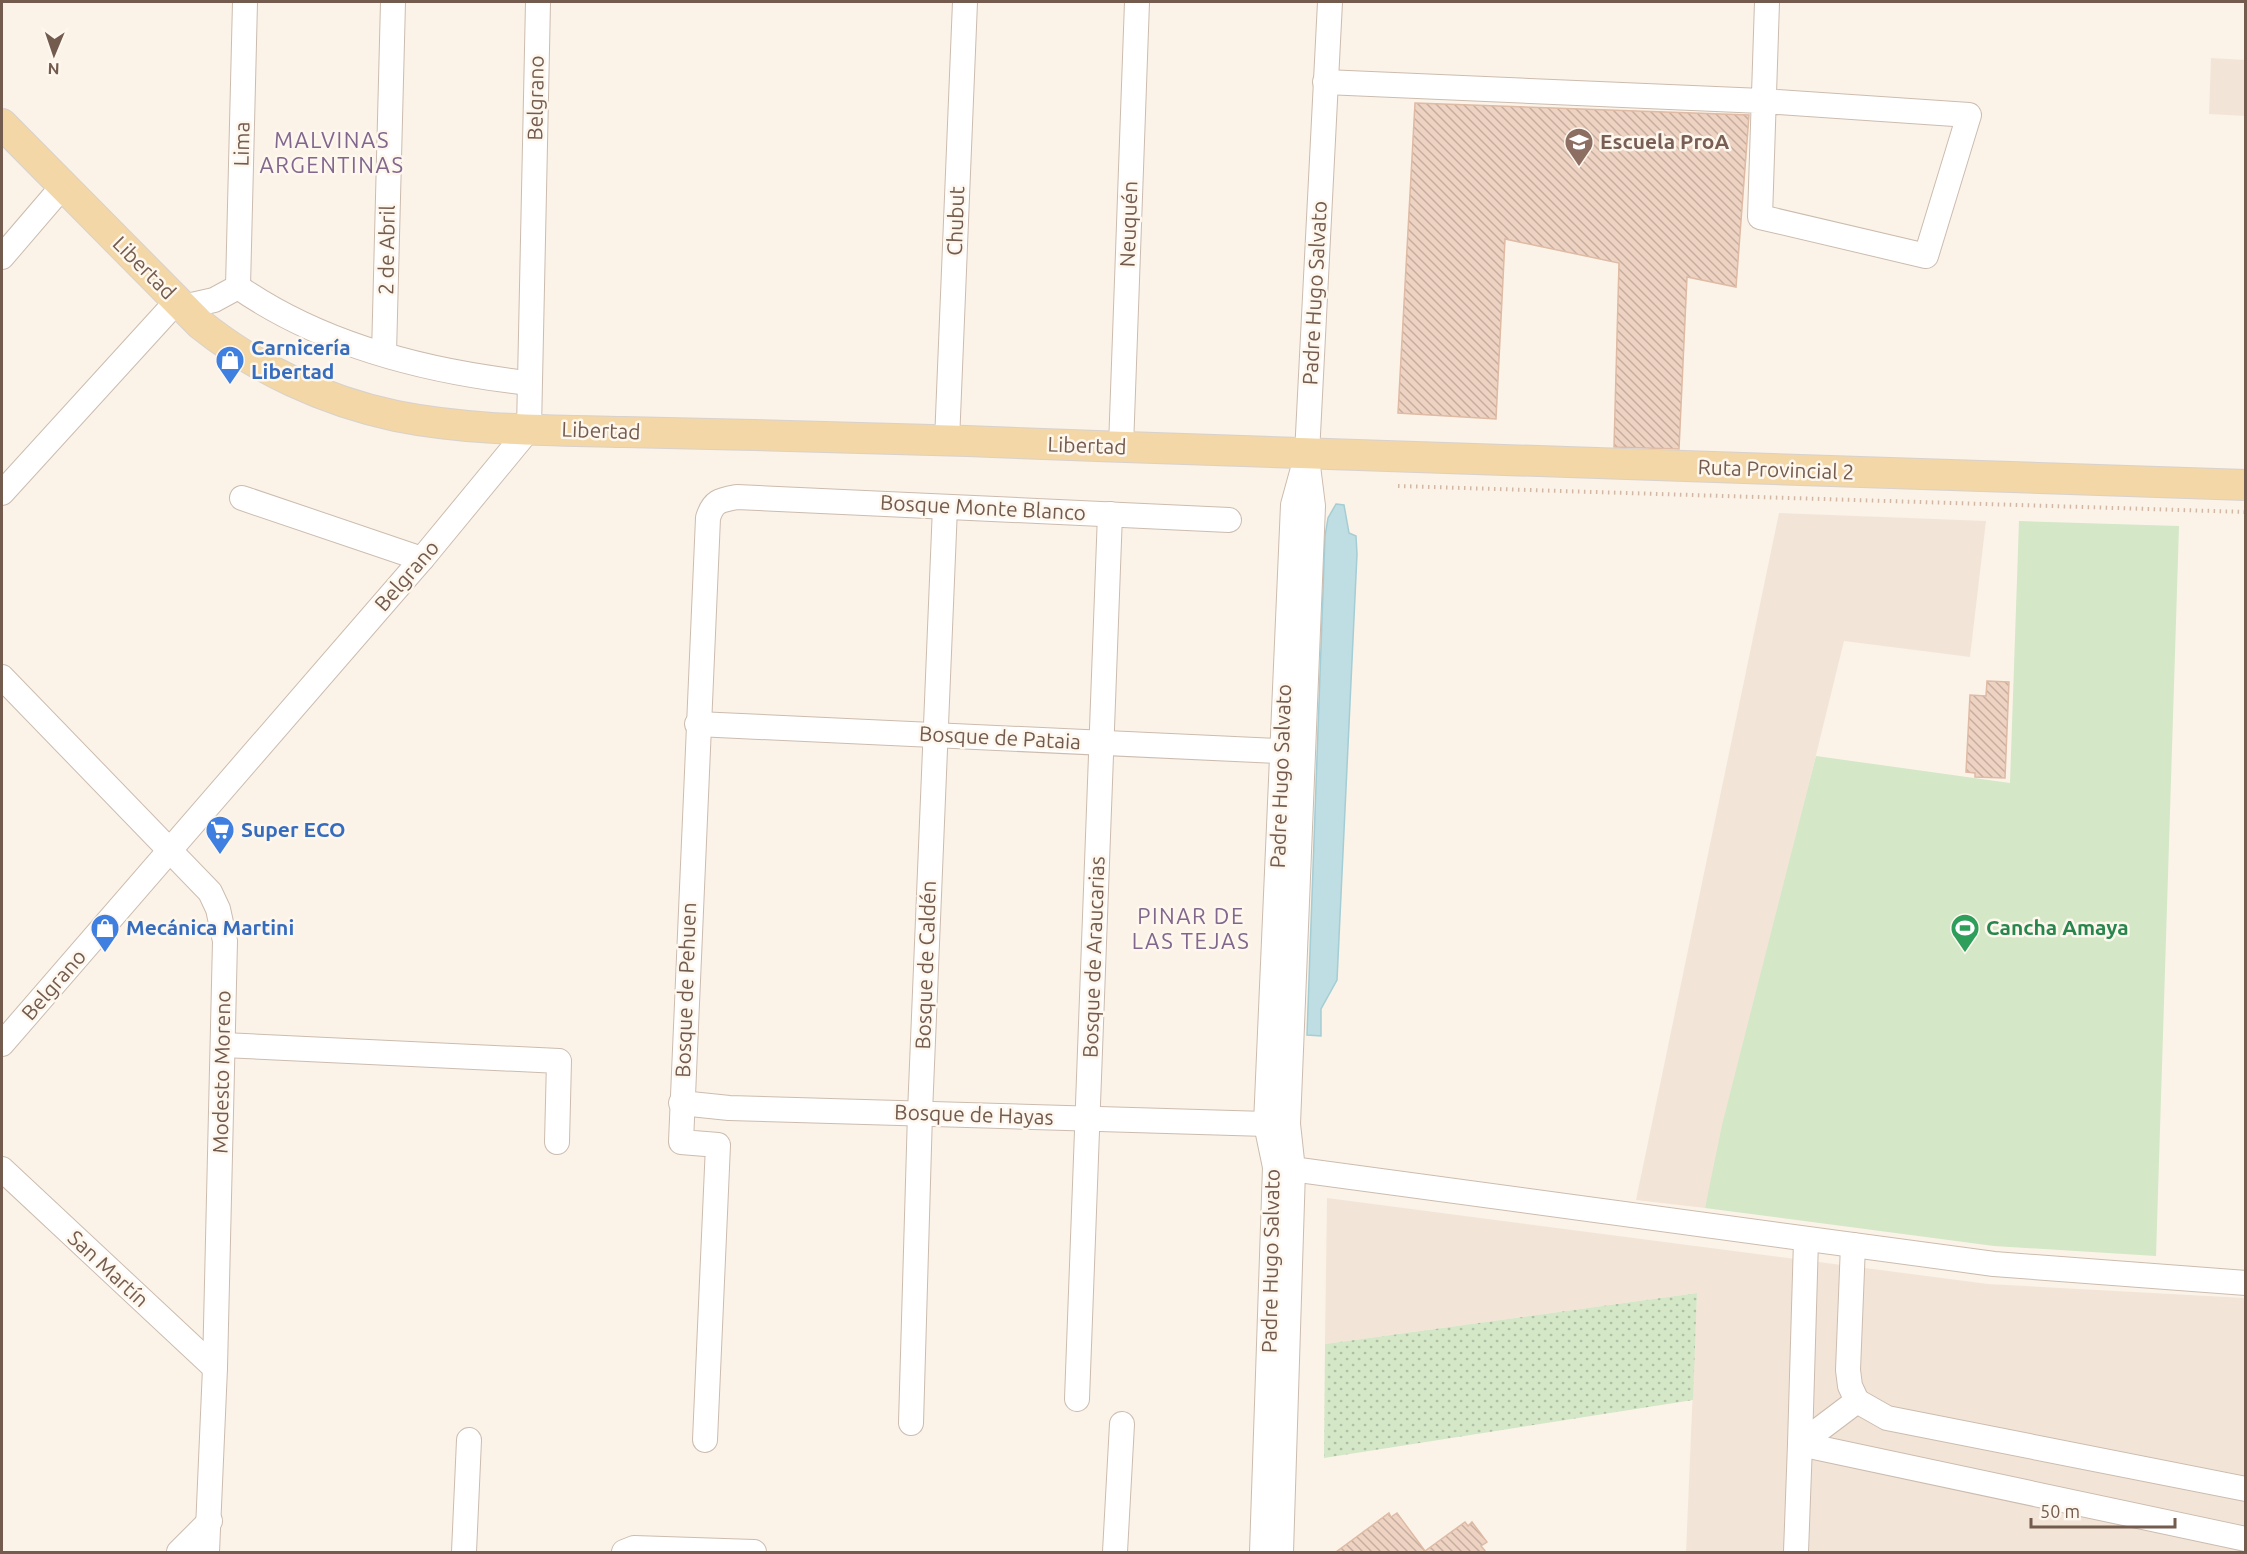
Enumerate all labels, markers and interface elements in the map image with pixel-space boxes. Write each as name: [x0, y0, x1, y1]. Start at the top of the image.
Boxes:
north arrow: [24, 24, 84, 84]
street label: Belgrano: [522, 55, 548, 141]
text: N: [47, 60, 60, 78]
street label: Lima: [229, 121, 253, 167]
school or university icon: Escuela ProA: [1563, 126, 1595, 168]
district label: MALVINAS ARGENTINAS: [259, 127, 405, 177]
place label: Escuela ProA: [1600, 129, 1729, 153]
street label: Neuquén: [1114, 180, 1142, 268]
street label: Chubut: [942, 186, 968, 256]
street label: Padre Hugo Salvato: [1297, 200, 1331, 386]
street label: 2 de Abril: [373, 205, 399, 295]
street label: Libertad: [108, 231, 181, 304]
place label: Carnicería Libertad: [251, 335, 351, 383]
shop icon: Carnicería Libertad: [214, 344, 246, 386]
street label: Libertad: [561, 417, 641, 443]
street label: Libertad: [1047, 432, 1127, 458]
street label: Ruta Provincial 2: [1697, 454, 1855, 484]
street label: Bosque Monte Blanco: [879, 490, 1087, 524]
street label: Belgrano: [369, 535, 443, 615]
street label: Padre Hugo Salvato: [1265, 683, 1295, 869]
street label: Bosque de Pataia: [918, 721, 1082, 753]
supermarket icon: Super ECO: [204, 814, 236, 856]
place label: Super ECO: [241, 817, 345, 841]
street label: Bosque de Araucarias: [1077, 856, 1109, 1058]
street label: Bosque de Caldén: [910, 880, 940, 1050]
street label: Bosque de Pehuen: [670, 902, 700, 1078]
district label: PINAR DE LAS TEJAS: [1132, 903, 1250, 953]
shop icon: Mecánica Martini: [89, 912, 121, 954]
sports icon: Cancha Amaya: [1949, 912, 1981, 954]
place label: Mecánica Martini: [126, 915, 294, 939]
place label: Cancha Amaya: [1986, 915, 2129, 939]
street label: Belgrano: [16, 944, 90, 1024]
street label: Modesto Moreno: [208, 990, 234, 1154]
street label: Bosque de Hayas: [894, 1099, 1054, 1129]
street label: Padre Hugo Salvato: [1256, 1169, 1284, 1353]
street label: San Martín: [64, 1225, 154, 1311]
scale bar: [2031, 1491, 2175, 1529]
text: 50 m: [2040, 1501, 2080, 1521]

